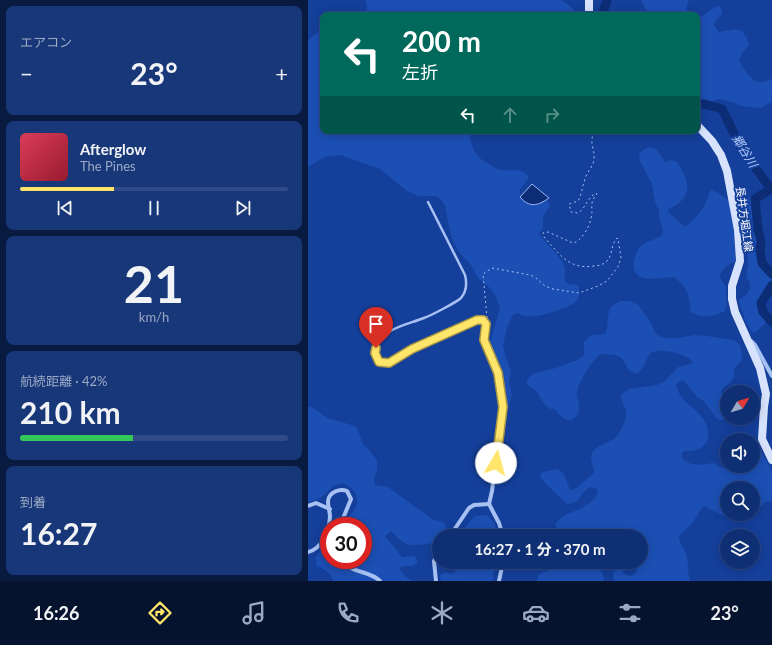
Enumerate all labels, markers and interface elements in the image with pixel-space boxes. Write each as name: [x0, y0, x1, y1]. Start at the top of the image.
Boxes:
text: 200 m: [402, 24, 481, 58]
icon: left: [336, 28, 388, 80]
text: エアコン: [20, 34, 72, 50]
text: 23°: [130, 55, 178, 91]
text: −: [20, 60, 33, 87]
text: +: [275, 60, 288, 87]
text: 左折: [402, 61, 438, 83]
icon: left: [457, 104, 479, 126]
icon: ahead: [499, 104, 521, 126]
icon: right: [541, 104, 563, 126]
water label: 郷谷川: [729, 132, 762, 172]
text: Afterglow: [80, 140, 146, 158]
text: The Pines: [80, 158, 136, 174]
street label: 長井方堀江線: [734, 185, 756, 253]
icon: previous: [54, 197, 76, 219]
icon: pause: [143, 197, 165, 219]
icon: next: [232, 197, 254, 219]
text: 21: [124, 252, 184, 314]
pin: [359, 307, 393, 348]
text: km/h: [139, 309, 169, 325]
icon: arrive: [365, 313, 387, 335]
text: 航続距離 · 42%: [20, 373, 108, 389]
north arrow: [720, 385, 760, 425]
map controls: [720, 385, 760, 569]
text: 210 km: [20, 394, 121, 430]
button: sound: [720, 433, 760, 473]
position arrow: [475, 442, 517, 484]
button: search: [720, 481, 760, 521]
text: 到着: [20, 494, 46, 510]
text: 16:27: [20, 515, 97, 551]
speed limit sign: 30: [320, 517, 372, 569]
button: layers: [720, 529, 760, 569]
text: 16:27 · 1 分 · 370 m: [474, 540, 606, 558]
icon: directions: [146, 599, 174, 627]
icon: music: [240, 599, 268, 627]
icon: phone: [334, 599, 362, 627]
icon: climate: [428, 599, 456, 627]
icon: car: [522, 599, 550, 627]
icon: filters: [616, 599, 644, 627]
text: 16:26: [33, 602, 79, 624]
text: 23°: [710, 602, 739, 624]

